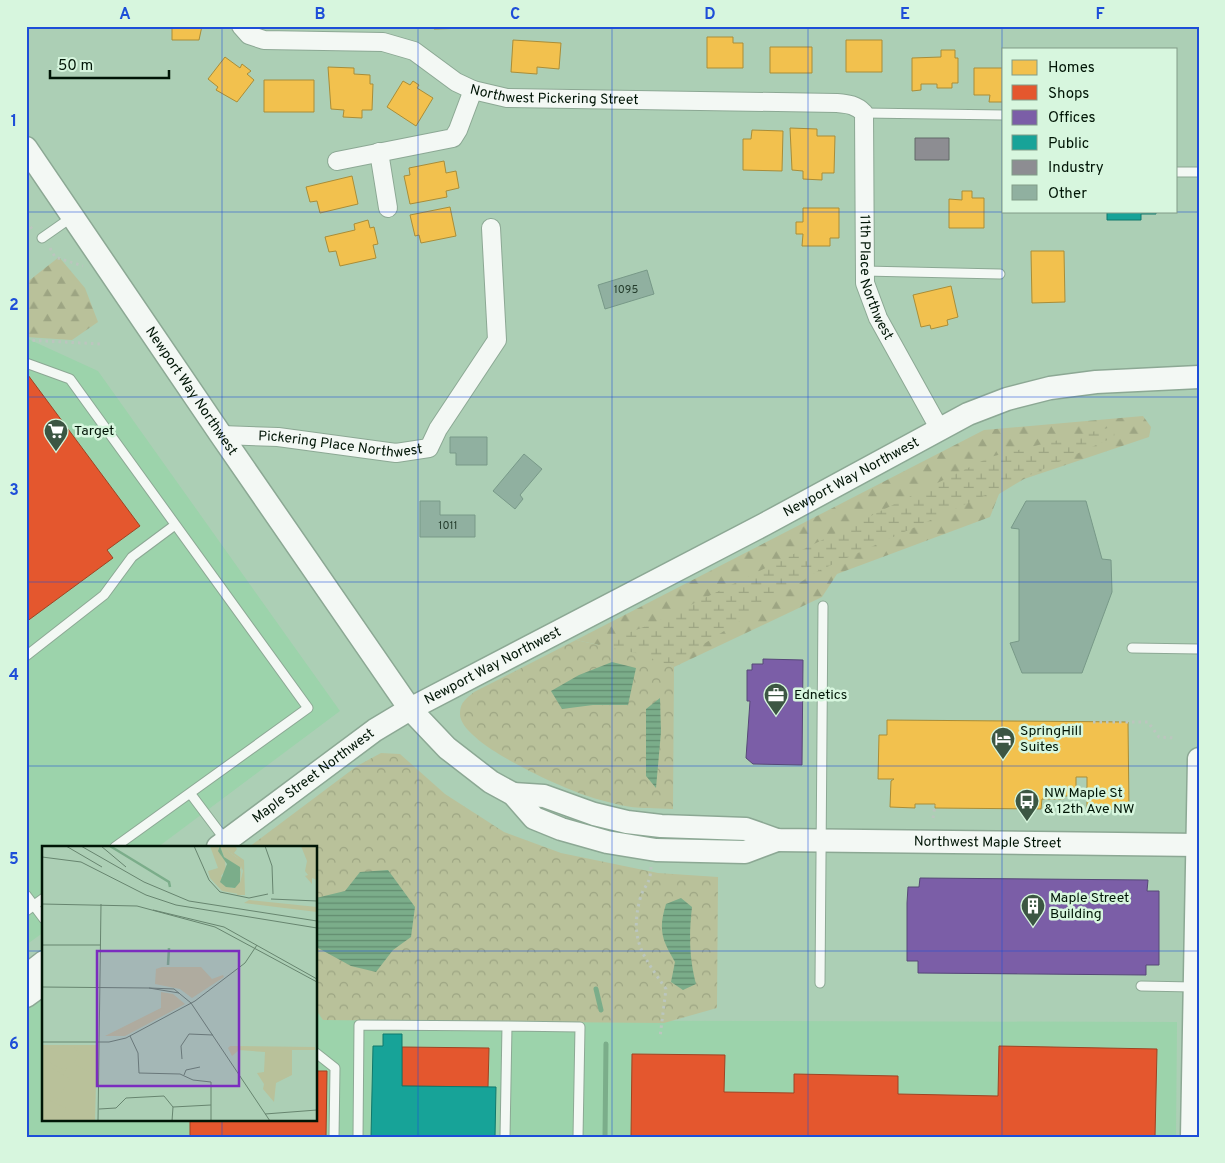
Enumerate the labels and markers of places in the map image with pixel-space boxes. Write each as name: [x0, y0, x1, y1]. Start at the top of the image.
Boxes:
supermarket icon: Target: [43, 418, 69, 452]
place label: Target: [74, 423, 114, 440]
office icon: Ednetics: [763, 682, 789, 716]
place label: Ednetics: [794, 687, 847, 704]
place label: SpringHill Suites: [1020, 723, 1082, 756]
hotel icon: SpringHill Suites: [990, 726, 1016, 760]
place label: NW Maple St & 12th Ave NW: [1044, 785, 1135, 818]
bus stop icon: NW Maple St & 12th Ave NW: [1014, 788, 1040, 822]
place label: Maple Street Building: [1050, 890, 1129, 923]
building icon: Maple Street Building: [1020, 893, 1046, 927]

